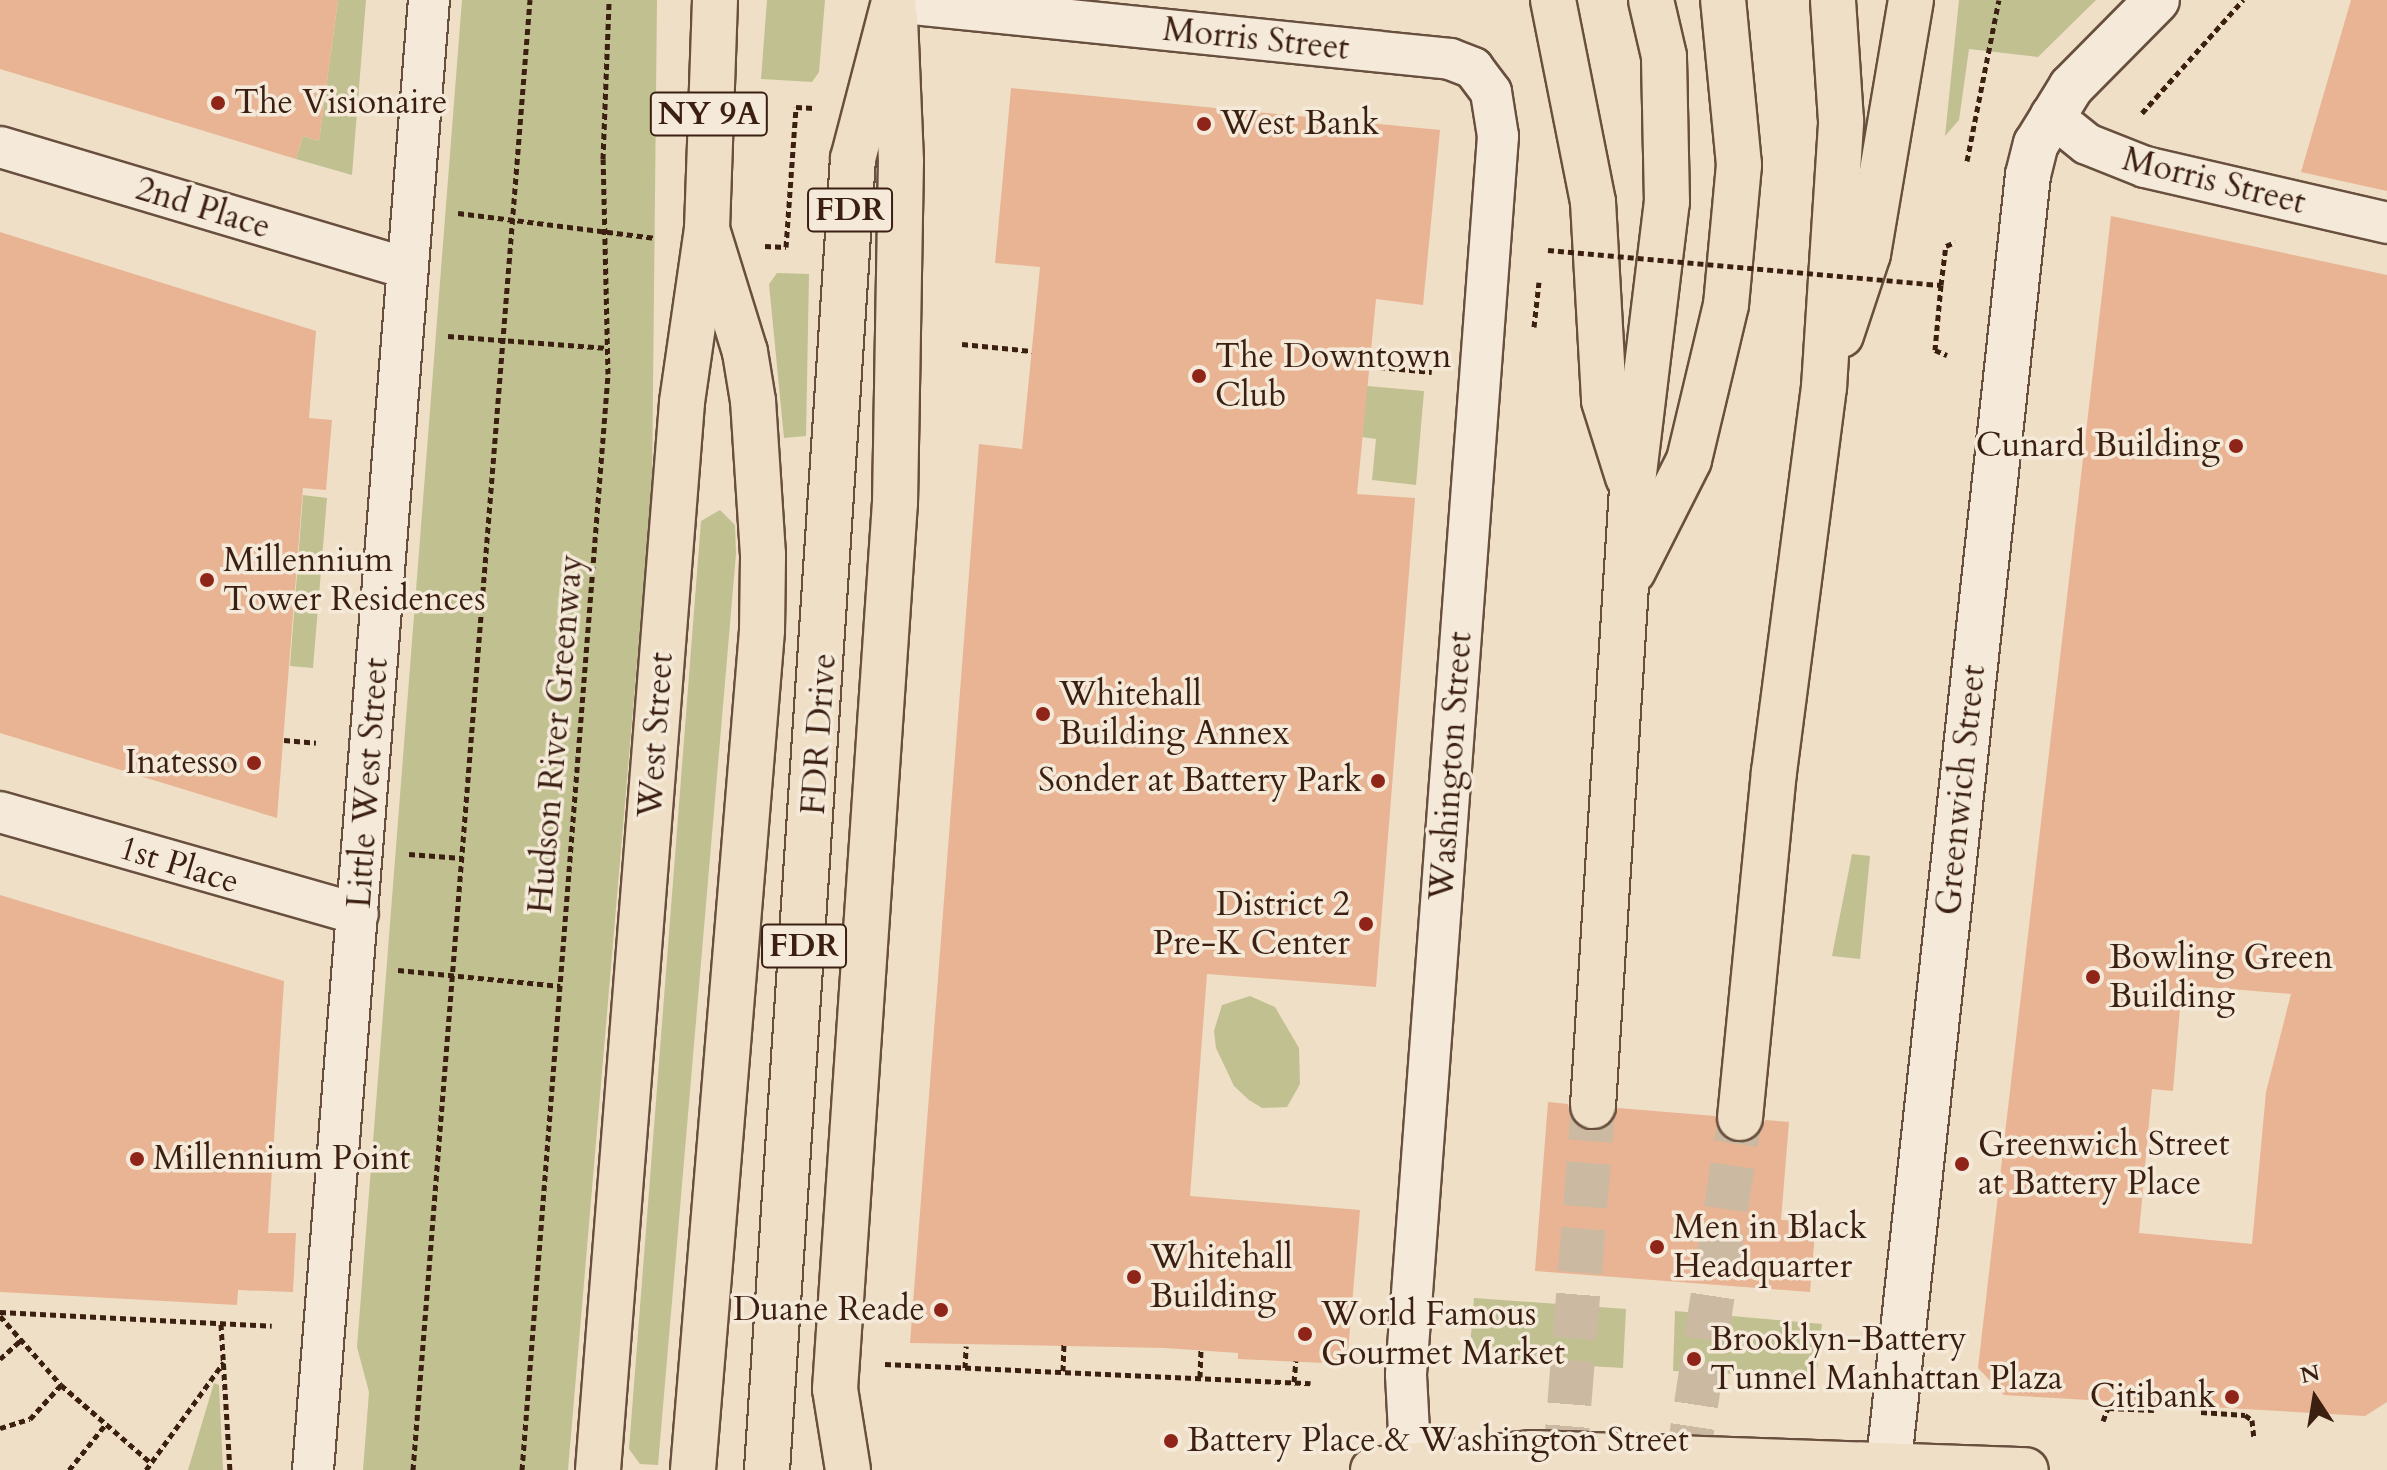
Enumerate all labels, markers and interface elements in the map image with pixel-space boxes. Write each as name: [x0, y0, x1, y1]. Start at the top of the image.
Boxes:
street label: Morris Street: [1161, 9, 1351, 69]
place label: The Visionaire: [234, 83, 447, 123]
road number: NY 9A: [649, 86, 769, 142]
marker: The Visionaire: [209, 94, 227, 112]
place label: West Bank: [1220, 104, 1380, 144]
marker: West Bank: [1195, 115, 1213, 133]
street label: Morris Street: [2118, 139, 2310, 223]
street label: 2nd Place: [131, 168, 275, 248]
road number: FDR: [806, 182, 894, 238]
place label: The Downtown Club: [1215, 336, 1451, 416]
marker: The Downtown Club: [1190, 367, 1208, 385]
place label: Cunard Building: [1976, 426, 2220, 466]
marker: Cunard Building: [2227, 437, 2245, 455]
place label: Millennium Tower Residences: [223, 540, 486, 620]
street label: Hudson River Greenway: [520, 553, 592, 915]
marker: Millennium Tower Residences: [198, 571, 216, 589]
street label: Washington Street: [1421, 630, 1481, 902]
street label: West Street: [630, 651, 682, 819]
street label: FDR Drive: [793, 652, 845, 816]
street label: Little West Street: [339, 656, 397, 910]
street label: Greenwich Street: [1928, 663, 1994, 917]
place label: Whitehall Building Annex: [1059, 674, 1289, 754]
marker: Whitehall Building Annex: [1034, 705, 1052, 723]
place label: Inatesso: [125, 743, 238, 783]
marker: Inatesso: [245, 754, 263, 772]
place label: Sonder at Battery Park: [1038, 761, 1362, 801]
marker: Sonder at Battery Park: [1369, 772, 1387, 790]
street label: 1st Place: [114, 828, 244, 902]
place label: District 2 Pre-K Center: [1153, 884, 1350, 964]
marker: District 2 Pre-K Center: [1357, 915, 1375, 933]
road number: FDR: [760, 918, 848, 974]
place label: Bowling Green Building: [2109, 937, 2333, 1016]
marker: Bowling Green Building: [2084, 968, 2102, 986]
place label: Greenwich Street at Battery Place: [1978, 1124, 2229, 1204]
place label: Millennium Point: [153, 1139, 410, 1179]
marker: Millennium Point: [128, 1150, 146, 1168]
marker: Greenwich Street at Battery Place: [1953, 1155, 1971, 1173]
place label: Men in Black Headquarter: [1673, 1207, 1867, 1286]
place label: Whitehall Building: [1150, 1237, 1293, 1316]
marker: Men in Black Headquarter: [1648, 1238, 1666, 1256]
marker: Whitehall Building: [1125, 1268, 1143, 1286]
place label: Duane Reade: [733, 1290, 925, 1330]
place label: World Famous Gourmet Market: [1321, 1294, 1565, 1374]
marker: Duane Reade: [932, 1301, 950, 1319]
place label: Brooklyn-Battery Tunnel Manhattan Plaza: [1710, 1319, 2063, 1398]
marker: World Famous Gourmet Market: [1296, 1325, 1314, 1343]
marker: Brooklyn-Battery Tunnel Manhattan Plaza: [1685, 1350, 1703, 1368]
north arrow: [2275, 1358, 2355, 1438]
text: N: [2298, 1358, 2322, 1391]
place label: Citibank: [2090, 1377, 2216, 1417]
marker: Citibank: [2223, 1388, 2241, 1406]
place label: Battery Place & Washington Street: [1187, 1421, 1689, 1461]
marker: Battery Place & Washington Street: [1162, 1432, 1180, 1450]

